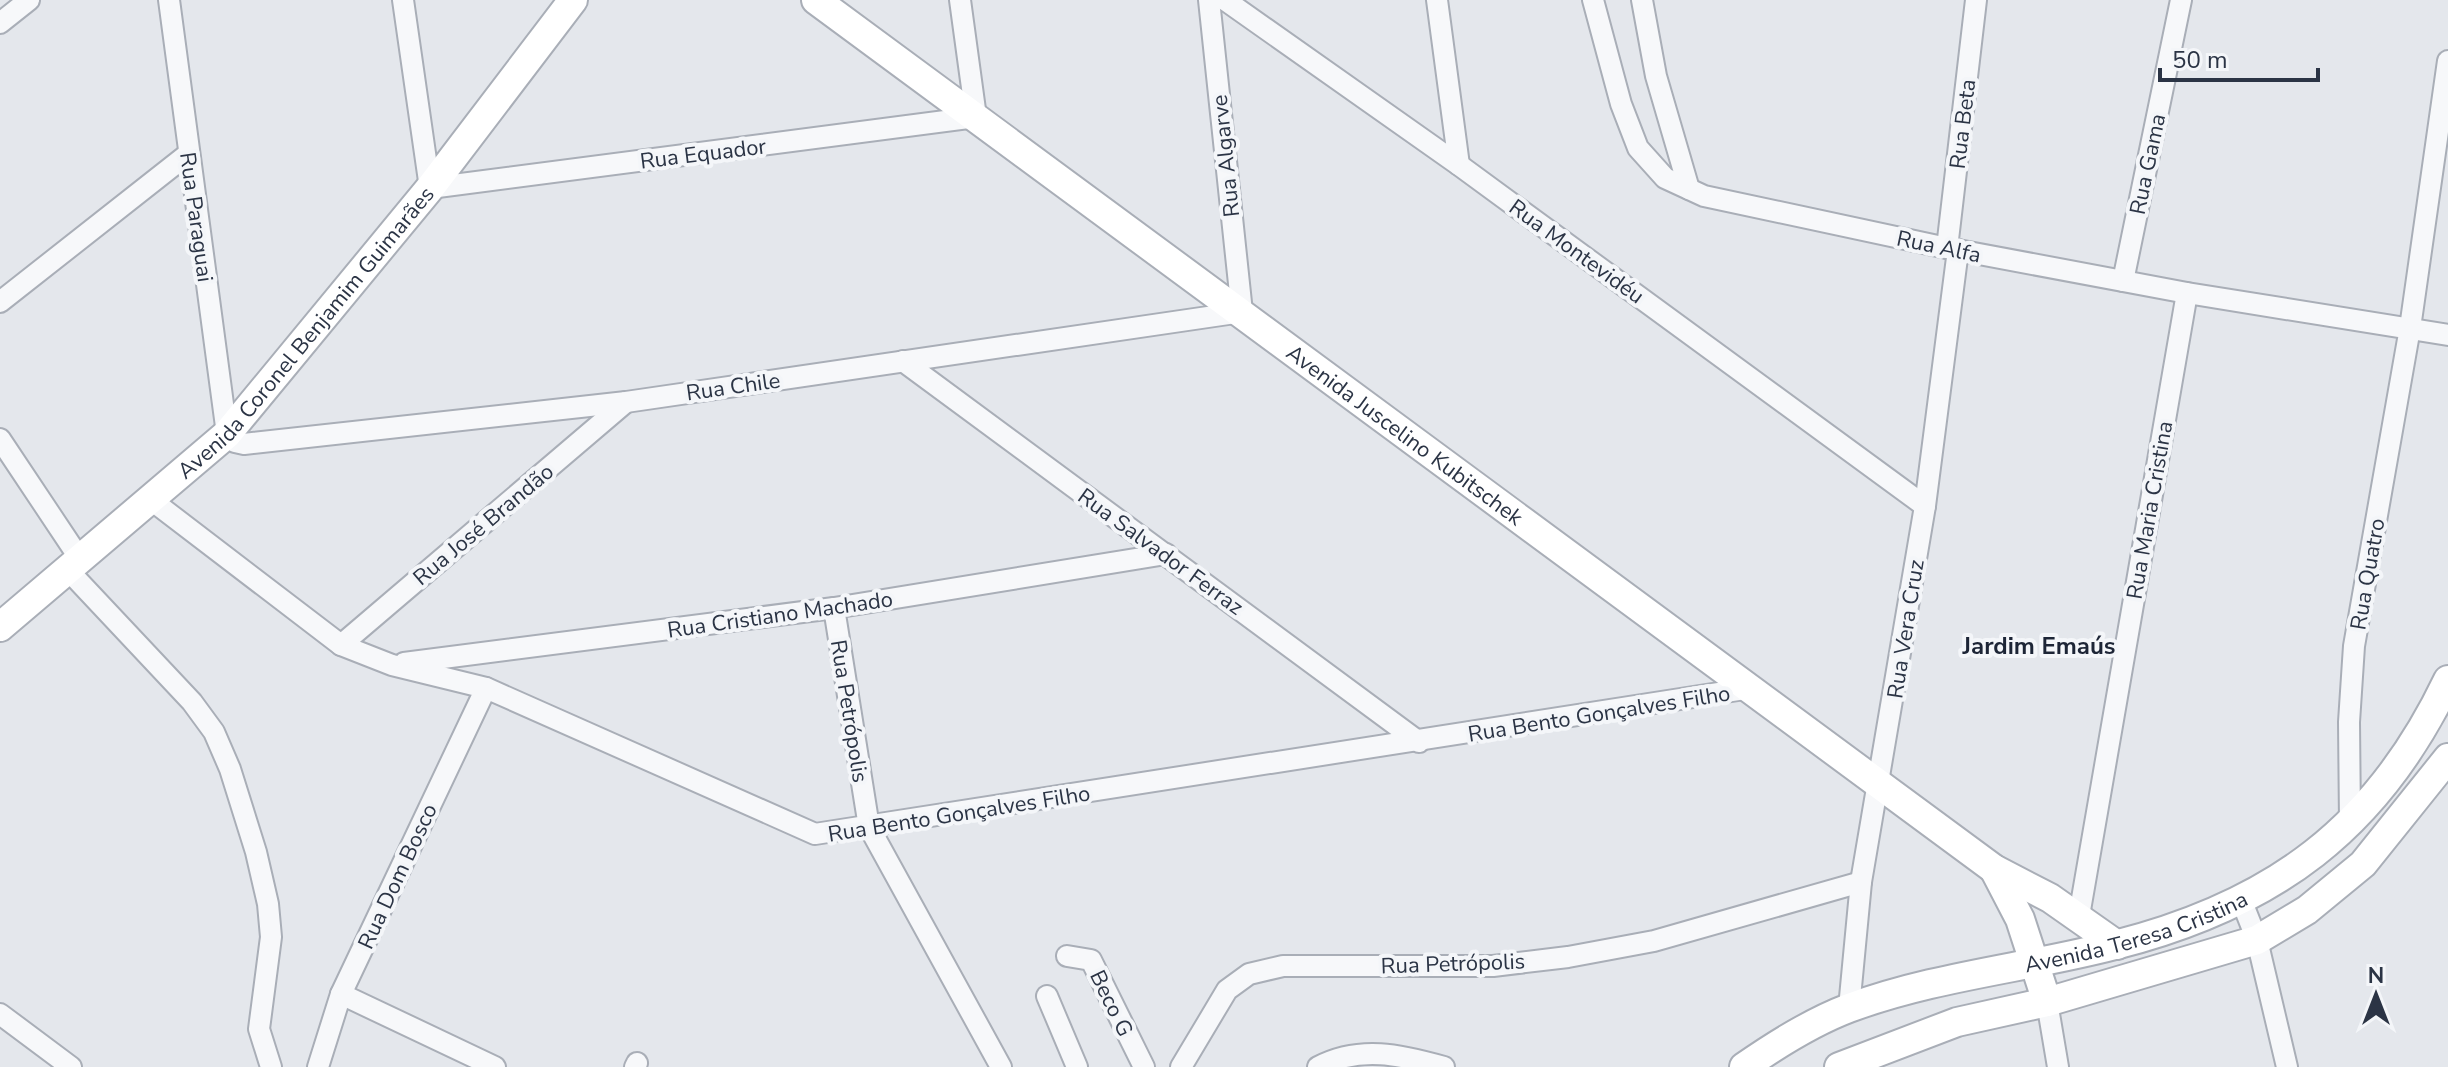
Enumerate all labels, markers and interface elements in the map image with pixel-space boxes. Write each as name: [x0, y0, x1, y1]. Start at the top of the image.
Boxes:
scale bar: [2160, 32, 2318, 82]
text: 50 m: [2172, 44, 2228, 76]
street label: Rua Beta: [1943, 77, 1983, 171]
street label: Rua Algarve: [1205, 93, 1247, 219]
street label: Rua Gama: [2123, 111, 2173, 217]
street label: Rua Equador: [638, 131, 768, 177]
street label: Rua Paraguai: [172, 150, 220, 284]
street label: Avenida Coronel Benjamim Guimarães: [171, 180, 441, 486]
street label: Rua Montevidéu: [1503, 193, 1650, 311]
street label: Rua Alfa: [1894, 223, 1984, 271]
street label: Avenida Juscelino Kubitschek: [1280, 338, 1530, 533]
street label: Rua Chile: [684, 366, 782, 408]
street label: Rua Maria Cristina: [2120, 419, 2180, 602]
street label: Rua José Brandão: [407, 457, 560, 593]
street label: Rua Salvador Ferraz: [1071, 481, 1249, 622]
street label: Rua Quatro: [2343, 516, 2393, 632]
street label: Rua Vera Cruz: [1880, 558, 1932, 701]
street label: Rua Cristiano Machado: [665, 584, 895, 646]
district label: Jardim Emaús: [1961, 630, 2116, 662]
street label: Rua Petrópolis: [823, 637, 875, 785]
street label: Rua Bento Gonçalves Filho: [1466, 678, 1732, 750]
street label: Rua Bento Gonçalves Filho: [826, 778, 1092, 850]
street label: Rua Dom Bosco: [351, 799, 445, 954]
street label: Avenida Teresa Cristina: [2022, 884, 2253, 980]
street label: Rua Petrópolis: [1380, 946, 1526, 982]
north arrow: [2336, 955, 2416, 1035]
text: N: [2368, 961, 2384, 991]
street label: Beco G: [1082, 965, 1140, 1042]

